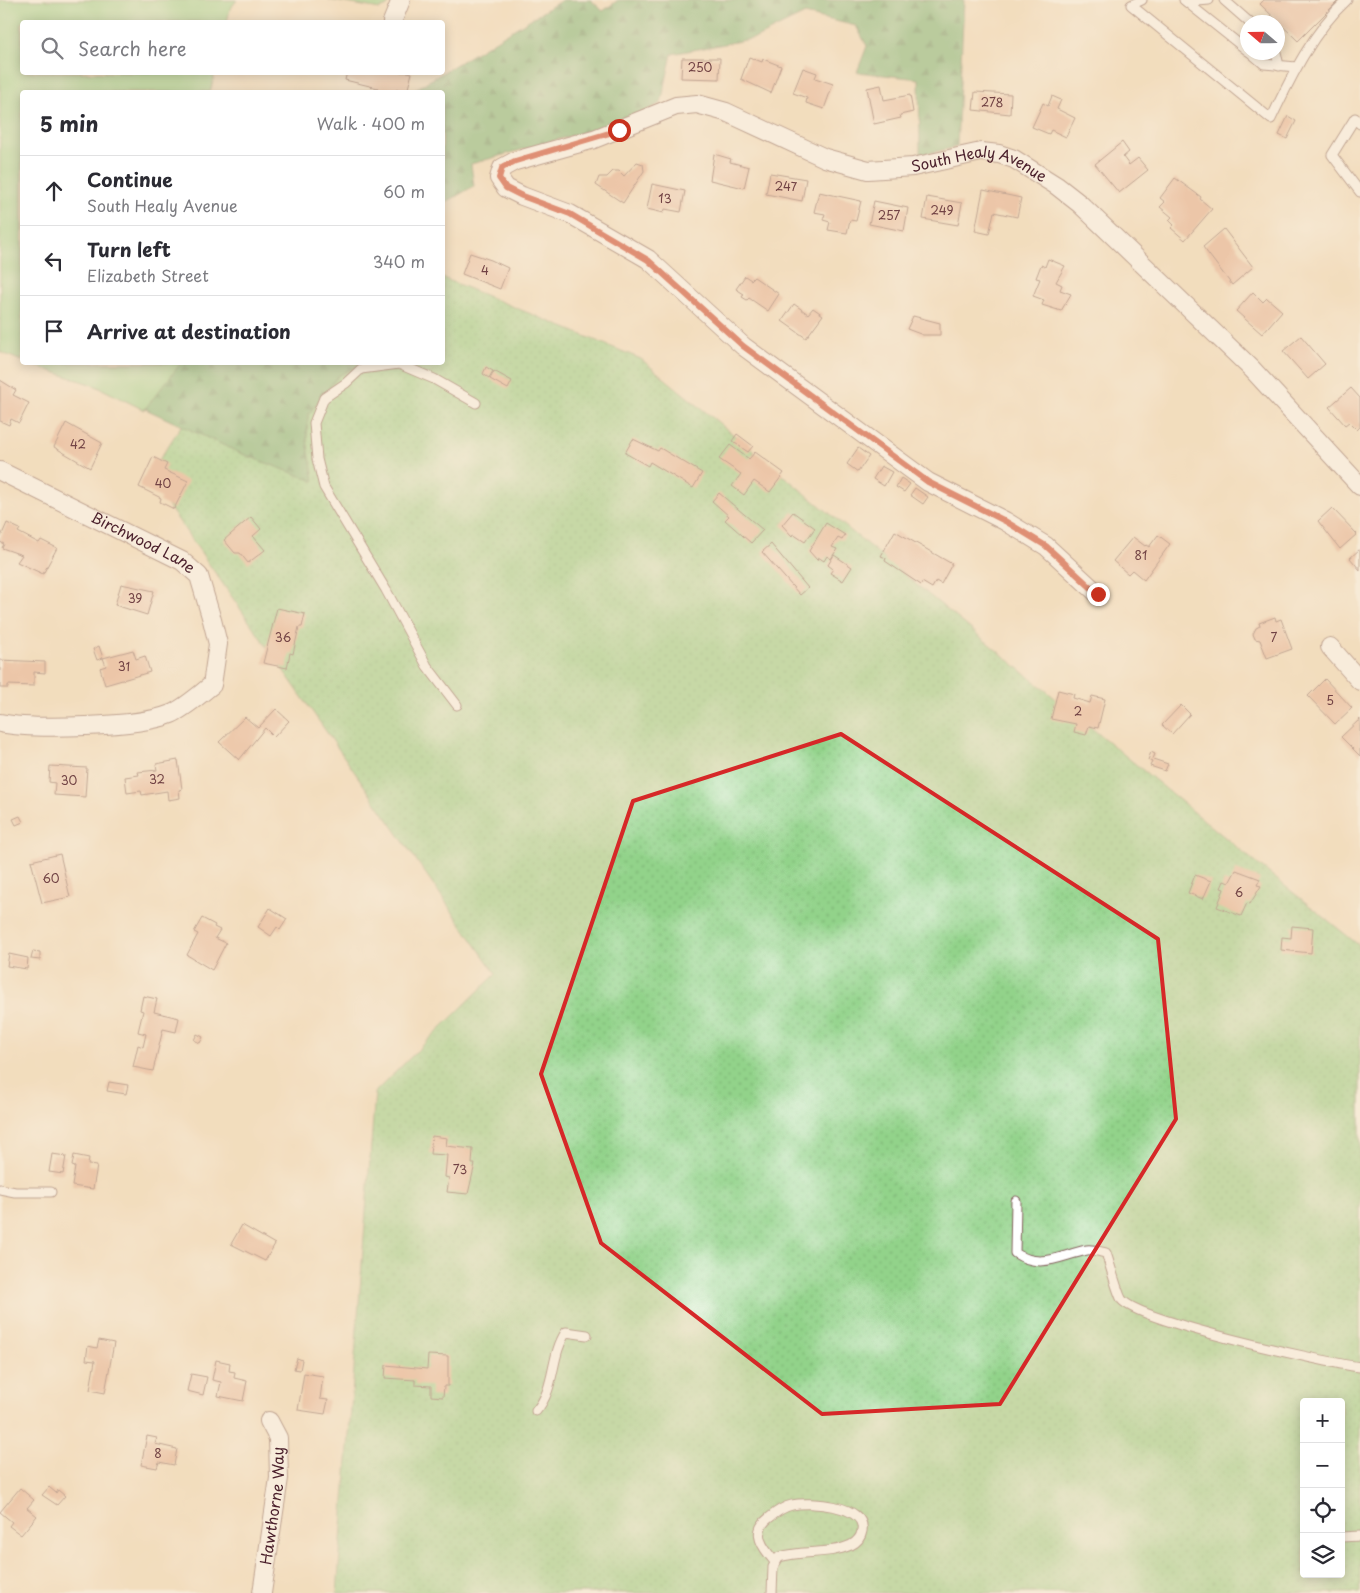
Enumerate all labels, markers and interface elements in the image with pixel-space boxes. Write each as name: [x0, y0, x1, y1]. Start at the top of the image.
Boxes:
north arrow: [1240, 15, 1285, 60]
search box: [20, 20, 445, 75]
icon: search: [38, 34, 66, 62]
text: Search here: [78, 34, 187, 62]
house number: 250: [688, 58, 713, 76]
house number: 278: [981, 93, 1003, 111]
text: 5 min: [40, 107, 98, 139]
text: Walk · 400 m: [317, 111, 425, 135]
route start: [608, 119, 631, 142]
street label: South Healy Avenue: [909, 139, 1052, 187]
text: Continue: [87, 165, 173, 193]
icon: ahead: [40, 177, 68, 205]
house number: 247: [775, 177, 798, 195]
text: 60 m: [383, 179, 425, 203]
house number: 13: [658, 189, 672, 207]
text: South Healy Avenue: [87, 193, 238, 217]
house number: 249: [931, 201, 953, 219]
house number: 257: [878, 206, 900, 224]
text: Turn left: [87, 235, 171, 263]
icon: left: [40, 247, 68, 275]
text: 340 m: [373, 249, 425, 273]
house number: 4: [481, 261, 489, 279]
text: Elizabeth Street: [87, 263, 209, 287]
icon: arrive: [40, 317, 68, 345]
text: Arrive at destination: [87, 317, 291, 345]
house number: 42: [70, 435, 86, 453]
house number: 40: [155, 474, 172, 492]
street label: Birchwood Lane: [88, 505, 201, 578]
house number: 81: [1135, 546, 1147, 564]
route end: [1087, 583, 1110, 606]
house number: 39: [128, 589, 142, 607]
house number: 36: [275, 628, 291, 646]
house number: 7: [1271, 628, 1278, 646]
house number: 31: [118, 657, 130, 675]
house number: 5: [1326, 691, 1334, 709]
house number: 2: [1074, 702, 1082, 720]
house number: 32: [149, 770, 165, 788]
house number: 30: [61, 771, 78, 789]
house number: 60: [42, 869, 60, 887]
house number: 6: [1235, 883, 1243, 901]
house number: 73: [453, 1160, 467, 1178]
map controls: [1300, 1398, 1345, 1578]
button: +: [1300, 1398, 1345, 1443]
button: −: [1300, 1443, 1345, 1488]
house number: 8: [154, 1444, 162, 1462]
street label: Hawthorne Way: [253, 1447, 289, 1566]
button: locate: [1300, 1488, 1345, 1533]
button: layers: [1300, 1533, 1345, 1578]

